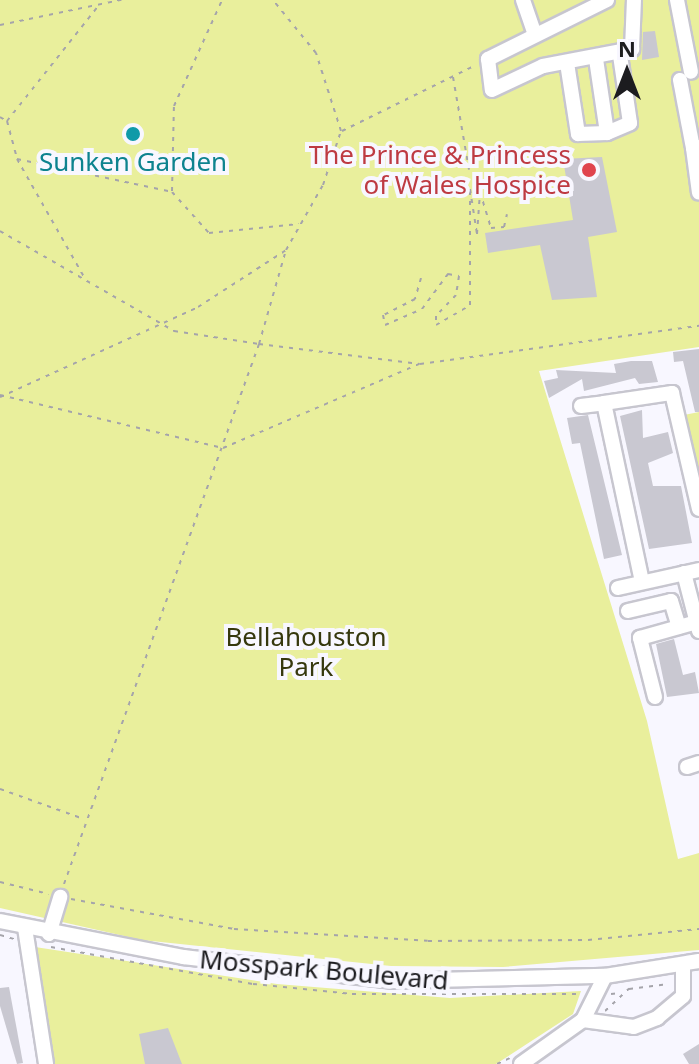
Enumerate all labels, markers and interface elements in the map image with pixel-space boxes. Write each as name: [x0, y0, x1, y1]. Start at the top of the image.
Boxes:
north arrow: [587, 32, 667, 112]
text: N: [618, 33, 636, 63]
marker: Sunken Garden: [124, 125, 142, 143]
place label: The Prince & Princess of Wales Hospice: [309, 139, 571, 200]
place label: Sunken Garden: [39, 146, 227, 178]
marker: The Prince & Princess of Wales Hospice: [578, 159, 600, 181]
park label: Bellahouston Park: [225, 621, 387, 682]
street label: Mosspark Boulevard: [198, 944, 450, 996]

